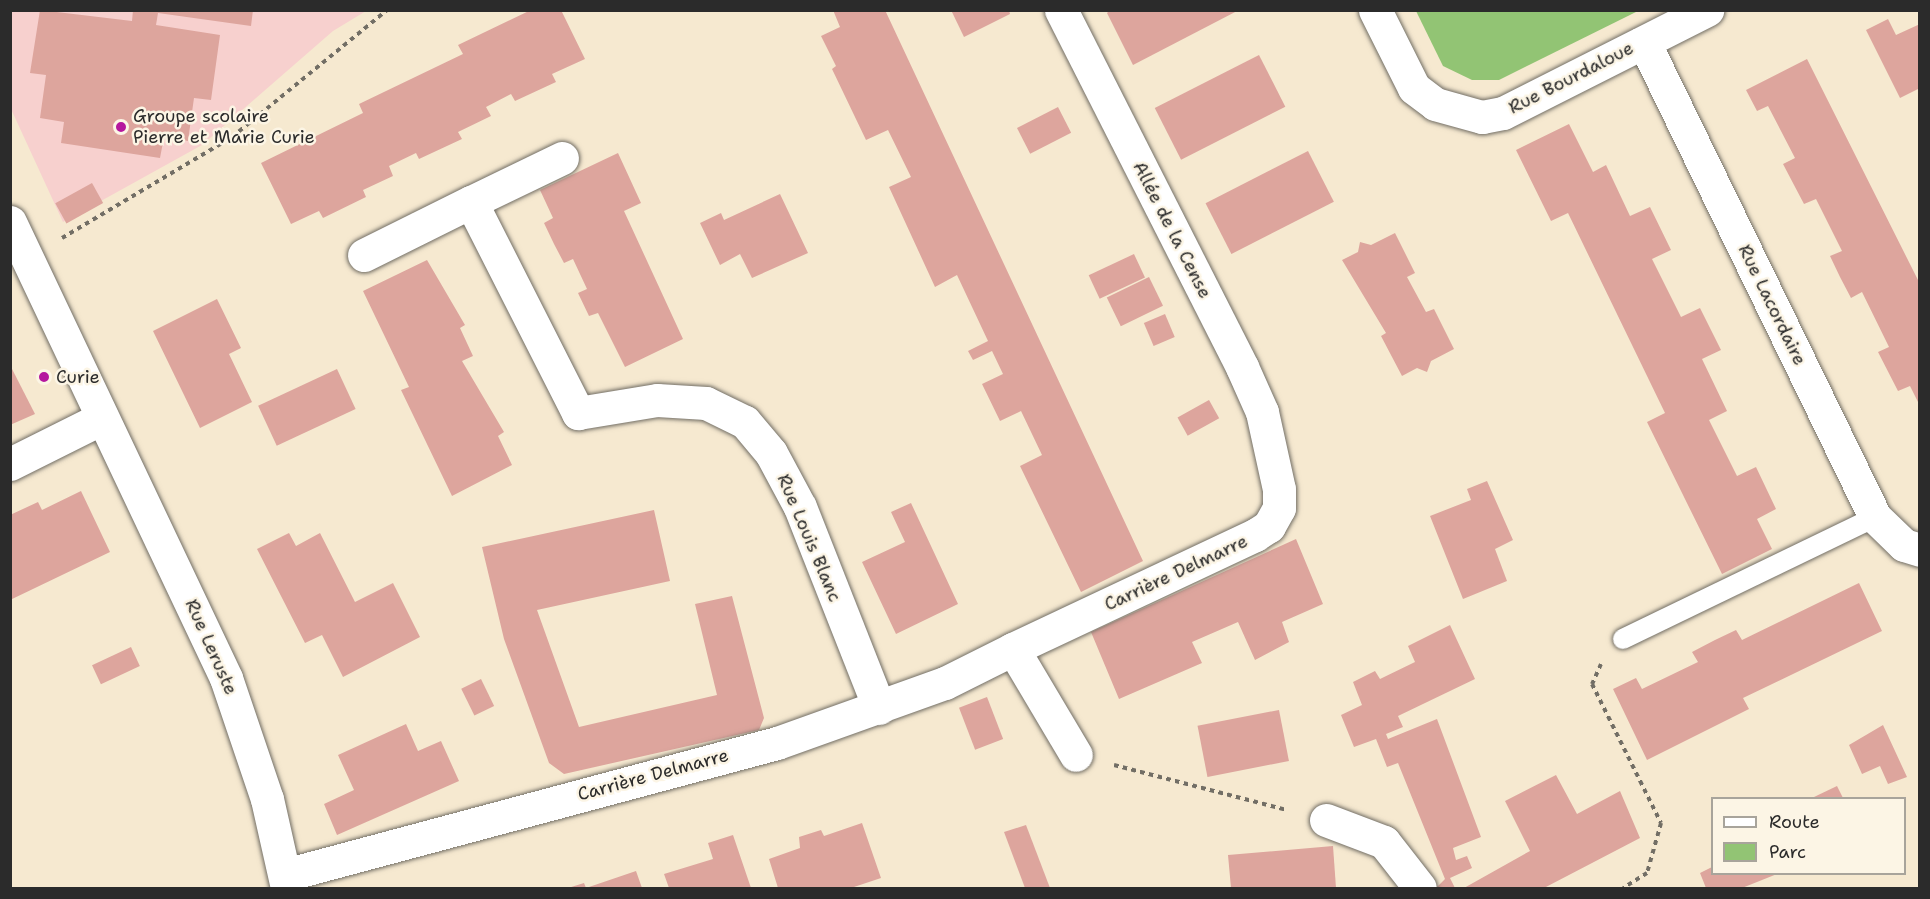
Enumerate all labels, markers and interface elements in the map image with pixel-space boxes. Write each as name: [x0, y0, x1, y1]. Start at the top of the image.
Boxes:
street label: Rue Bourdaloue: [1505, 37, 1637, 119]
place label: Groupe scolaire Pierre et Marie Curie: [133, 106, 315, 148]
marker: Groupe scolaire Pierre et Marie Curie: [114, 120, 128, 134]
street label: Allée de la Cense: [1128, 158, 1216, 302]
street label: Rue Lacordaire: [1733, 241, 1811, 369]
place label: Curie: [56, 366, 100, 388]
marker: Curie: [37, 370, 51, 384]
street label: Rue Louis Blanc: [772, 471, 846, 605]
street label: Carrière Delmarre: [1101, 530, 1251, 616]
street label: Rue Leruste: [180, 596, 242, 698]
street label: Carrière Delmarre: [575, 744, 731, 806]
legend: [1711, 797, 1906, 875]
text: Route: [1769, 810, 1820, 834]
text: Parc: [1769, 840, 1806, 864]

